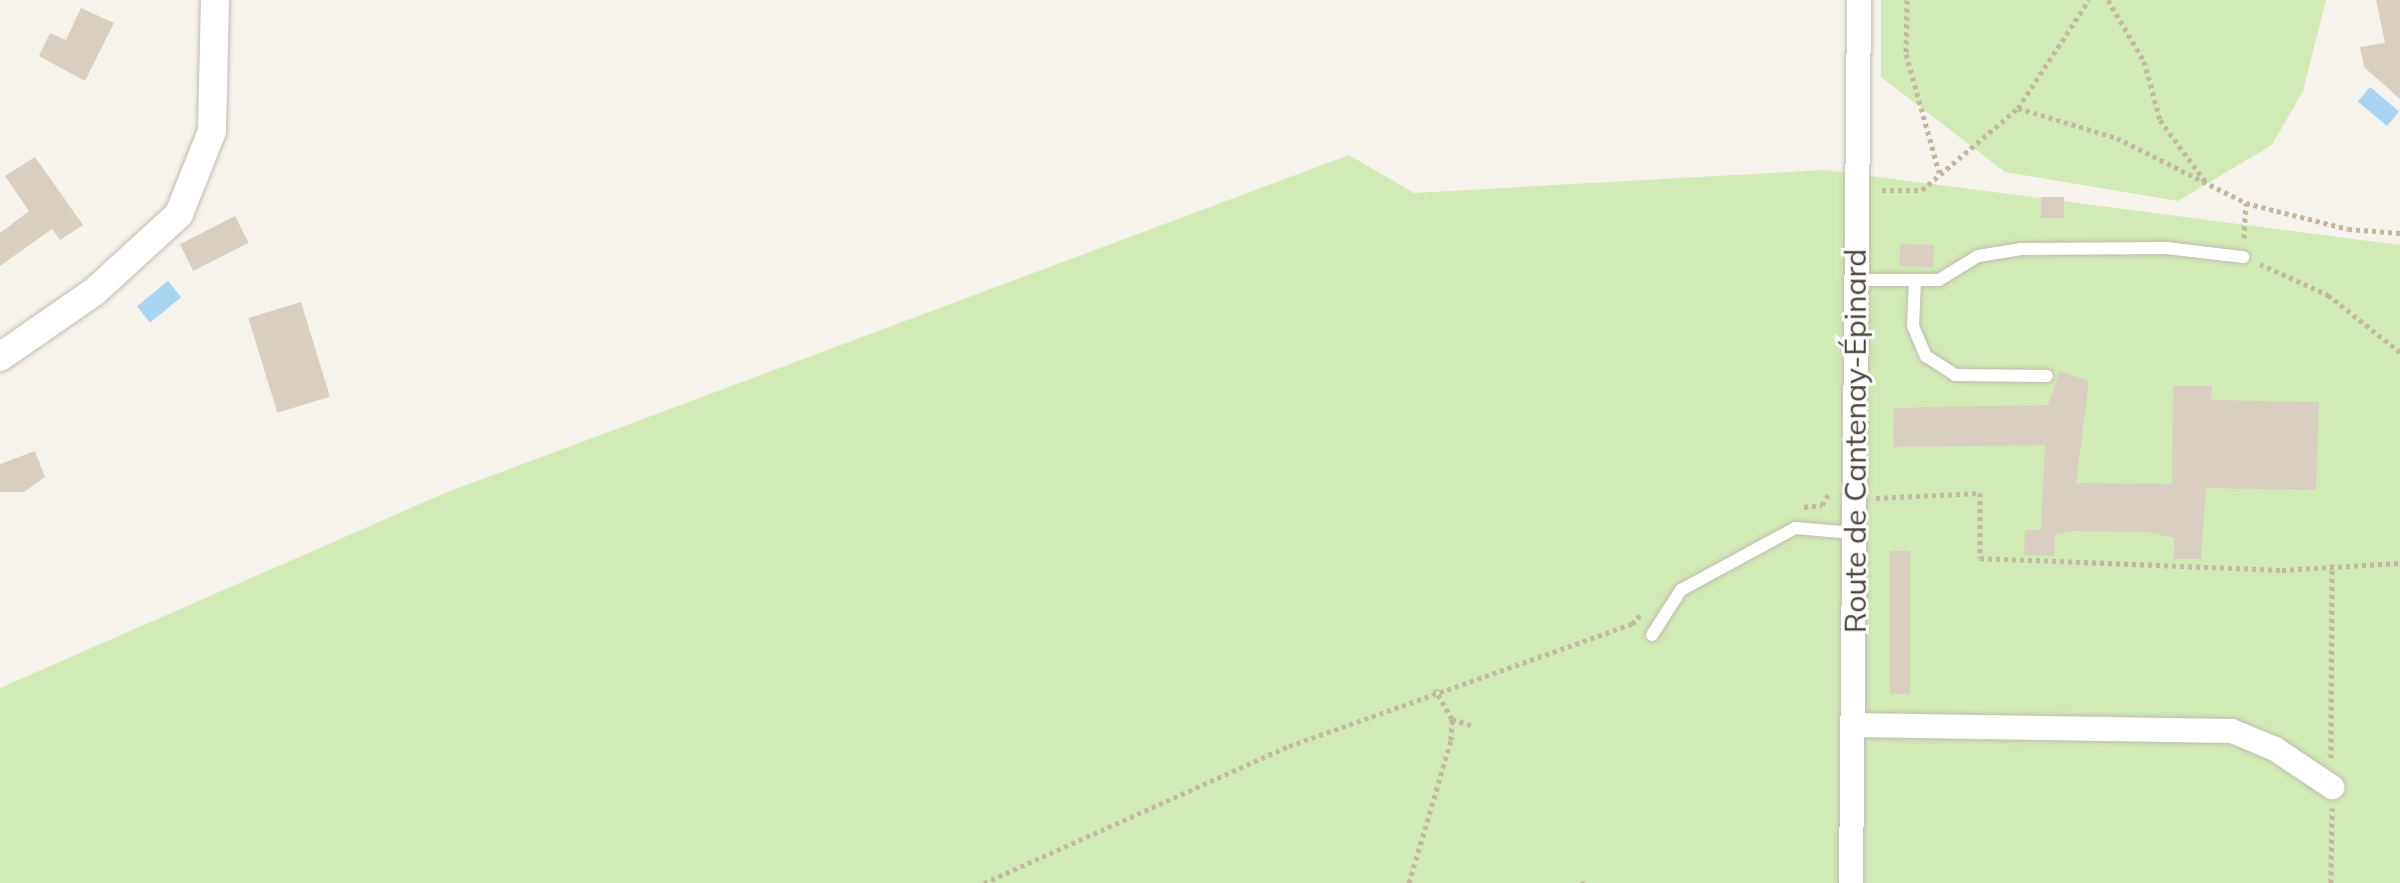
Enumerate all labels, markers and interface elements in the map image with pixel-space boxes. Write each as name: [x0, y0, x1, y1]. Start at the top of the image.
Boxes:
street label: Route de Cantenay-Épinard: [1837, 249, 1873, 633]

